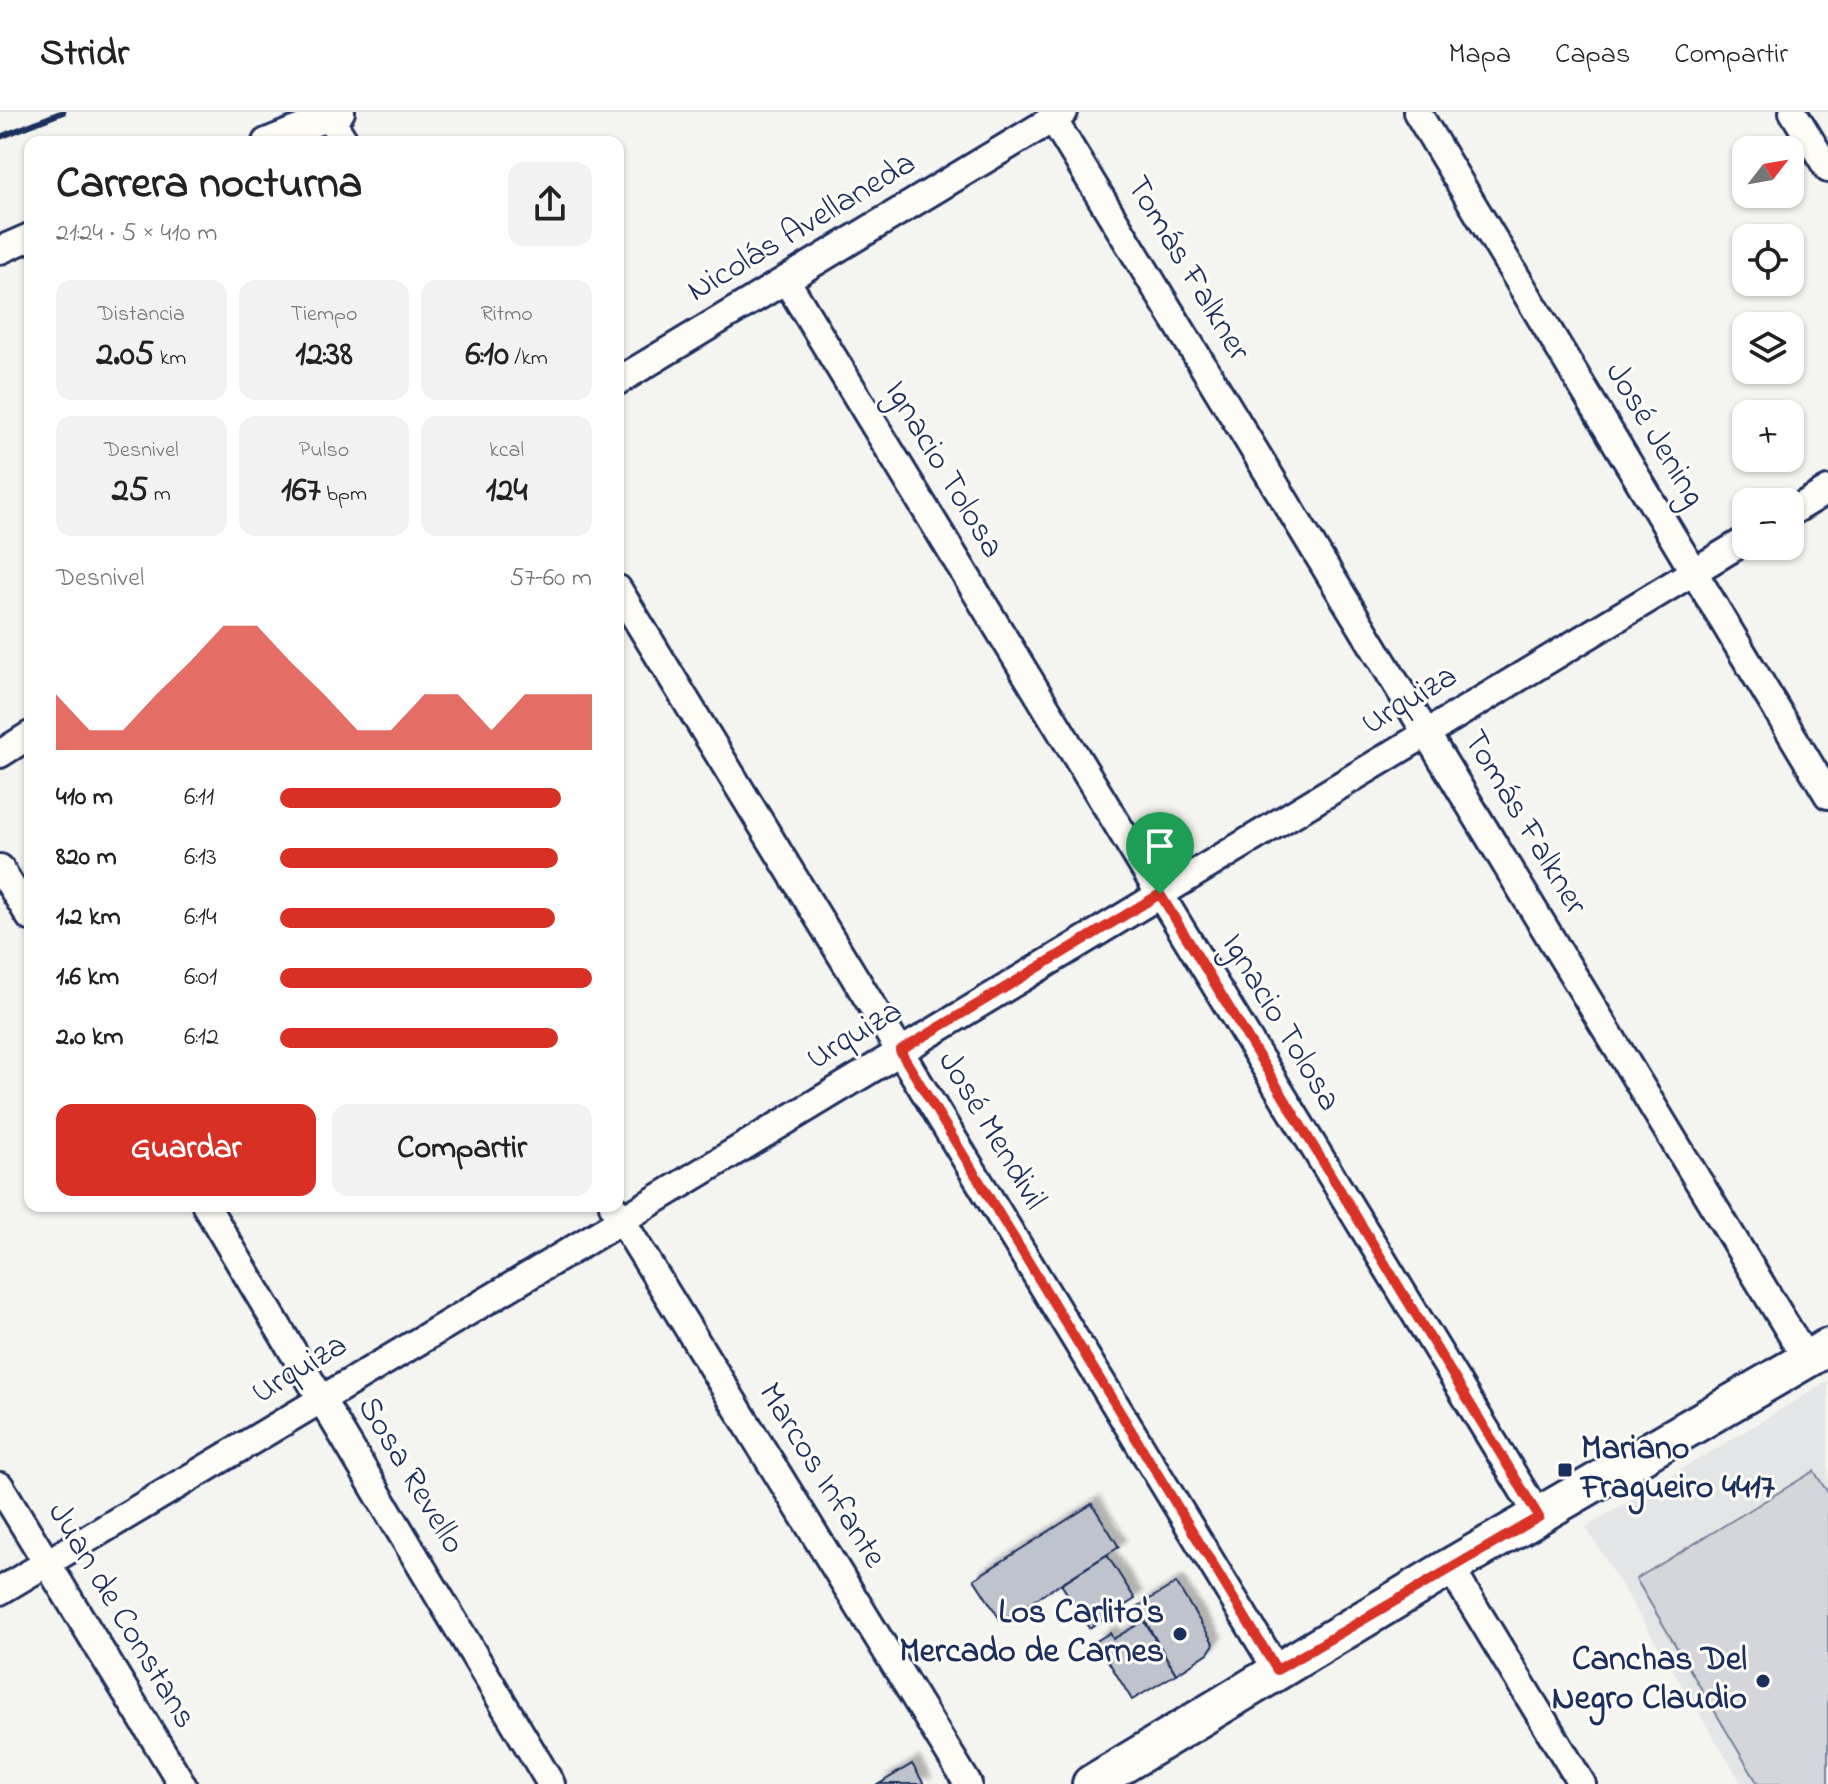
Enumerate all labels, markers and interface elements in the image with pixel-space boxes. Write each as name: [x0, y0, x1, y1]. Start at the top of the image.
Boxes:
text: Stridr: [40, 27, 129, 83]
text: Mapa: [1449, 35, 1511, 76]
text: Capas: [1555, 35, 1630, 76]
text: Compartir: [1674, 35, 1788, 76]
north arrow: [1732, 136, 1804, 208]
map controls: [1732, 136, 1804, 560]
street label: Nicolás Avellaneda: [678, 140, 926, 316]
text: Carrera nocturna: [56, 153, 362, 217]
button: share: [508, 162, 592, 246]
street label: Tomás Falkner: [1112, 167, 1262, 372]
text: 21:24 · 5 × 410 m: [56, 215, 217, 253]
button: locate: [1732, 224, 1804, 296]
text: Distancia: [98, 299, 185, 331]
text: Tiempo: [291, 299, 357, 331]
text: Ritmo: [481, 299, 533, 331]
button: layers: [1732, 312, 1804, 384]
text: 2.05: [96, 331, 154, 381]
text: 12:38: [295, 331, 353, 381]
text: 6:10: [465, 331, 509, 381]
text: km: [154, 343, 186, 375]
text: /km: [509, 343, 548, 375]
street label: José Jening: [1591, 353, 1717, 517]
street label: Ignacio Tolosa: [870, 372, 1016, 568]
button: +: [1732, 400, 1804, 472]
text: Desnivel: [104, 435, 179, 467]
text: Pulso: [299, 435, 349, 467]
text: kcal: [489, 435, 524, 467]
text: 25: [112, 467, 148, 517]
text: 167: [281, 467, 321, 517]
text: 124: [486, 467, 528, 517]
text: m: [148, 479, 171, 511]
text: bpm: [321, 479, 367, 511]
button: −: [1732, 488, 1804, 560]
text: Desnivel: [56, 560, 144, 598]
text: 57–60 m: [510, 560, 592, 598]
street label: Urquiza: [1352, 653, 1468, 749]
street label: Tomás Falkner: [1449, 721, 1599, 926]
text: 410 m: [56, 779, 113, 817]
text: 6:11: [184, 779, 214, 817]
pin: [1126, 812, 1194, 894]
icon: arrive: [1138, 824, 1182, 868]
text: 820 m: [56, 839, 117, 877]
text: 6:13: [184, 839, 217, 877]
text: 1.2 km: [56, 899, 121, 937]
text: 6:14: [184, 899, 217, 937]
street label: Ignacio Tolosa: [1207, 925, 1353, 1121]
text: 1.6 km: [56, 959, 119, 997]
text: 6:01: [184, 959, 217, 997]
street label: Urquiza: [797, 988, 913, 1084]
text: 2.0 km: [56, 1019, 124, 1057]
text: 6:12: [184, 1019, 219, 1057]
street label: José Mendivil: [924, 1042, 1058, 1220]
button: Guardar: [56, 1104, 316, 1196]
button: Compartir: [332, 1104, 592, 1196]
street label: Urquiza: [242, 1322, 358, 1418]
street label: Marcos Infante: [744, 1374, 898, 1579]
street label: Sosa Revello: [343, 1388, 477, 1564]
place label: Mariano Fragueiro 4417: [1579, 1425, 1776, 1515]
marker: Mariano Fragueiro 4417: [1556, 1461, 1574, 1479]
street label: Juan de Constans: [33, 1493, 209, 1739]
place label: Los Carlito's Mercado de Carnes: [899, 1589, 1164, 1678]
marker: Los Carlito's Mercado de Carnes: [1171, 1625, 1189, 1643]
place label: Canchas Del Negro Claudio: [1552, 1636, 1747, 1726]
marker: Canchas Del Negro Claudio: [1754, 1672, 1772, 1690]

